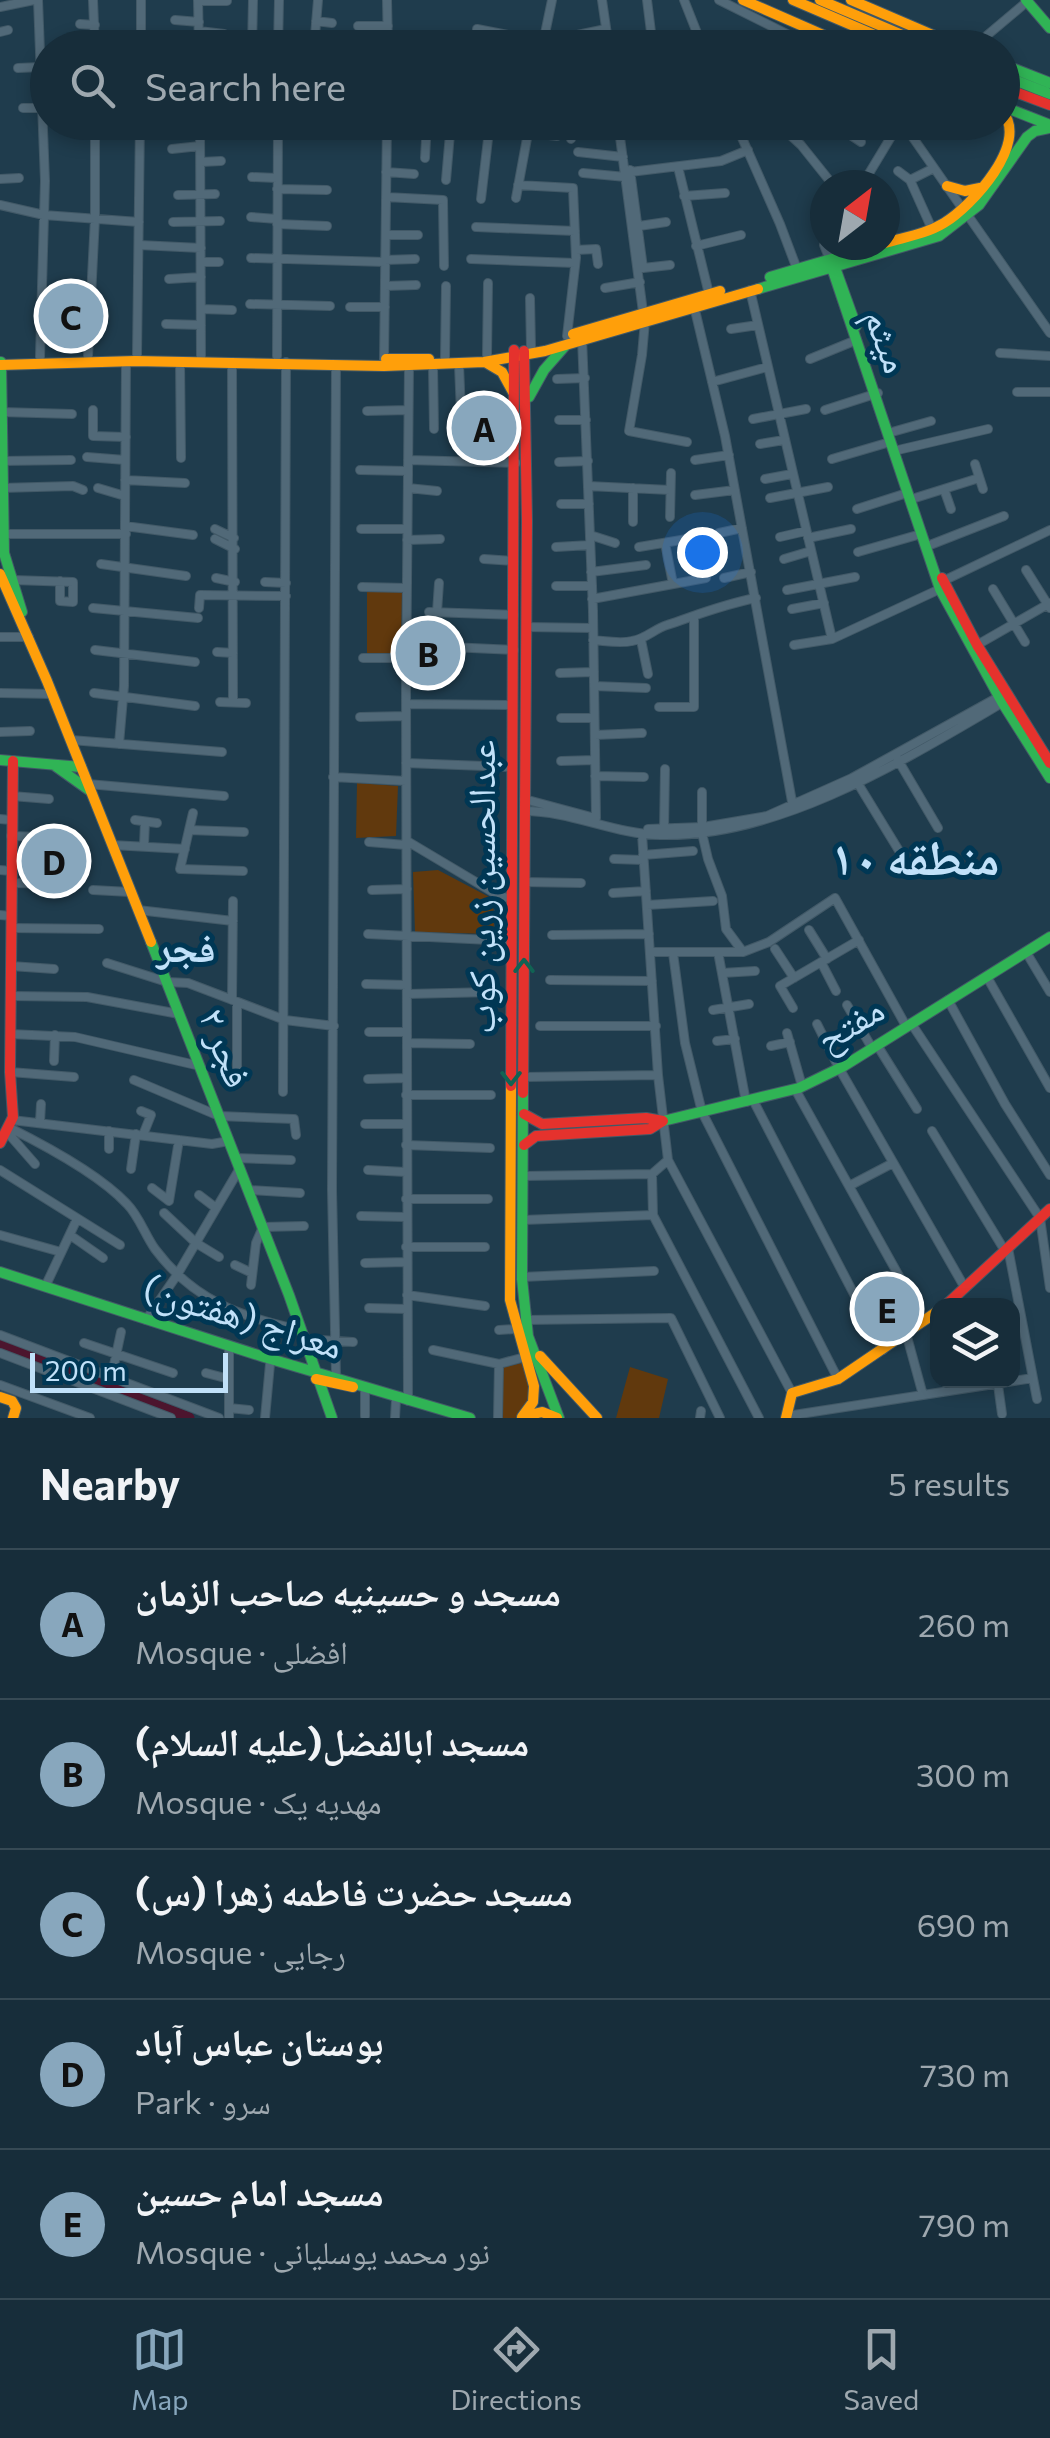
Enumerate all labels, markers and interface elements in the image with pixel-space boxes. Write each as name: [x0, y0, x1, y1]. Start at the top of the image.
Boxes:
search box: [30, 30, 1020, 140]
icon: search: [65, 58, 120, 113]
text: Search here: [145, 62, 346, 109]
north arrow: [810, 170, 900, 260]
pin: C: [38, 278, 104, 354]
street label: میثم: [852, 302, 923, 380]
pin: A: [452, 390, 516, 466]
your location: [677, 527, 728, 578]
pin: B: [396, 616, 460, 690]
street label: عبدالحسین زرین کوب: [456, 740, 505, 1034]
pin: D: [22, 824, 86, 898]
district label: منطقه ۱۰: [831, 826, 999, 885]
district label: فجر: [154, 921, 216, 970]
one-way arrow: [513, 958, 535, 974]
street label: مفتح: [806, 983, 893, 1063]
street label: فجر ۲: [191, 1001, 264, 1093]
one-way arrow: [500, 1070, 522, 1086]
street label: معراج (هفتون): [138, 1262, 349, 1370]
pin: E: [854, 1272, 920, 1346]
map controls: [930, 1298, 1020, 1388]
button: layers: [930, 1298, 1020, 1388]
scale bar: [30, 1348, 228, 1392]
text: 200 m: [45, 1353, 127, 1387]
text: Nearby: [40, 1457, 180, 1509]
text: 5 results: [888, 1463, 1010, 1503]
text: مسجد و حسینیه صاحب الزمان: [135, 1567, 561, 1614]
text: A: [61, 1604, 84, 1644]
text: 260 m: [918, 1604, 1010, 1644]
text: Mosque · افضلی: [135, 1631, 348, 1671]
text: مسجد ابالفضل(علیه السلام): [135, 1717, 529, 1764]
text: B: [62, 1754, 83, 1794]
text: 300 m: [916, 1754, 1010, 1794]
text: Mosque · مهدیه یک: [135, 1781, 382, 1821]
text: مسجد حضرت فاطمه زهرا (س): [135, 1867, 573, 1914]
text: C: [62, 1904, 83, 1944]
text: 690 m: [917, 1904, 1010, 1944]
text: Mosque · رجایی: [135, 1931, 346, 1971]
text: بوستان عباس آباد: [135, 2017, 383, 2064]
text: D: [61, 2054, 84, 2094]
text: 730 m: [920, 2054, 1010, 2094]
text: Park · سرو: [135, 2081, 271, 2121]
text: مسجد امام حسین: [135, 2167, 384, 2214]
text: E: [63, 2204, 82, 2244]
text: 790 m: [919, 2204, 1010, 2244]
text: Mosque · نور محمد یوسلیانی: [135, 2231, 490, 2271]
tab: Map: [131, 2322, 189, 2416]
tab: Directions: [450, 2322, 582, 2416]
tab: Saved: [844, 2322, 919, 2416]

